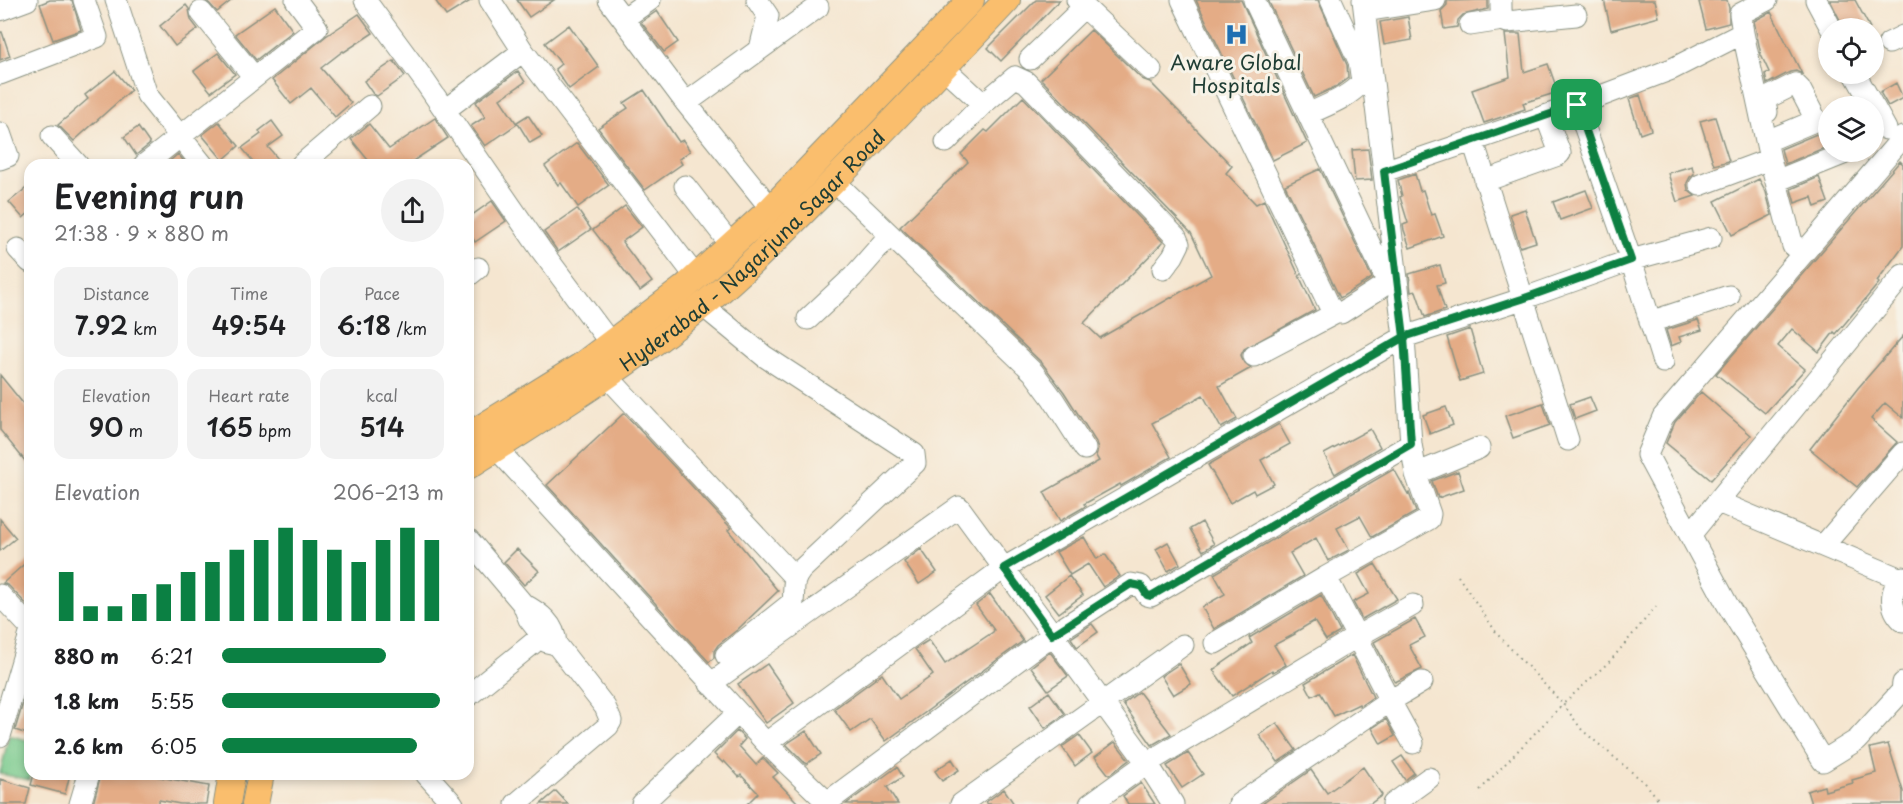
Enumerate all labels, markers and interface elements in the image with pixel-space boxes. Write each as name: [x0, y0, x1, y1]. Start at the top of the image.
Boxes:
map controls: [1818, 18, 1884, 162]
button: locate: [1818, 18, 1884, 84]
hospital icon: Aware Global Hospitals: [1223, 21, 1249, 47]
place label: Aware Global Hospitals: [1170, 47, 1302, 100]
pin: [1551, 79, 1602, 130]
icon: arrive: [1560, 88, 1593, 121]
button: layers: [1818, 96, 1884, 162]
street label: Hyderabad - Nagarjuna Sagar Road: [613, 123, 892, 378]
text: Evening run: [54, 170, 245, 220]
button: share: [381, 179, 444, 242]
text: 21:38 · 9 × 880 m: [54, 218, 229, 248]
text: Distance: [82, 281, 150, 305]
text: Time: [230, 281, 268, 305]
text: Pace: [364, 281, 400, 305]
text: 7.92: [75, 305, 128, 344]
text: 49:54: [212, 305, 286, 344]
text: 6:18: [337, 305, 391, 344]
text: km: [128, 316, 157, 340]
text: /km: [391, 316, 427, 340]
text: Elevation: [81, 383, 151, 407]
text: Heart rate: [209, 383, 289, 407]
text: kcal: [366, 383, 398, 407]
text: 90: [89, 407, 123, 446]
text: 165: [206, 407, 253, 446]
text: 514: [359, 407, 405, 446]
text: m: [123, 418, 143, 442]
text: bpm: [253, 418, 292, 442]
text: Elevation: [54, 477, 140, 507]
text: 206–213 m: [333, 477, 444, 507]
text: 880 m: [54, 641, 119, 671]
text: 6:21: [150, 641, 193, 671]
text: 1.8 km: [54, 686, 119, 716]
text: 5:55: [150, 686, 194, 716]
text: 2.6 km: [54, 731, 123, 761]
text: 6:05: [150, 731, 197, 761]

